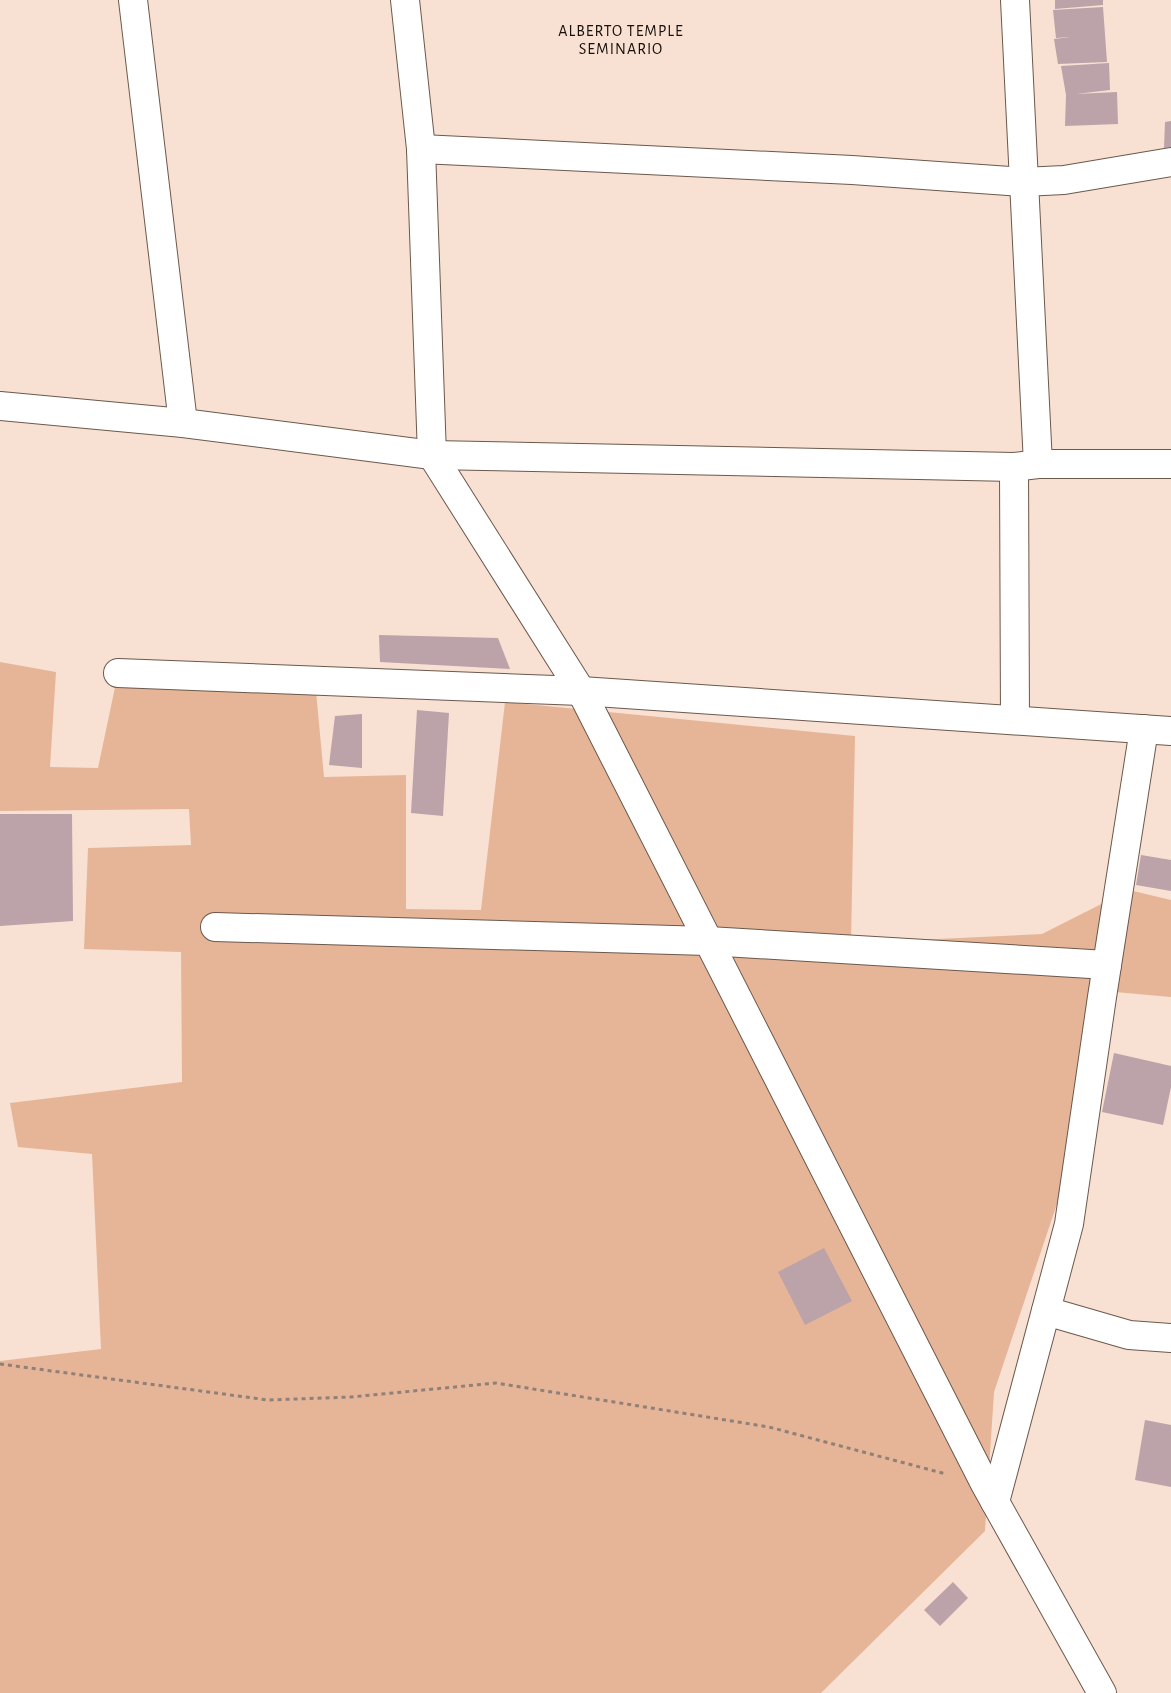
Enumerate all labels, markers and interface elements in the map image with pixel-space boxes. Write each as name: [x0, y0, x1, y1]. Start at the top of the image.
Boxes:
district label: ALBERTO TEMPLE SEMINARIO: [558, 23, 684, 57]

